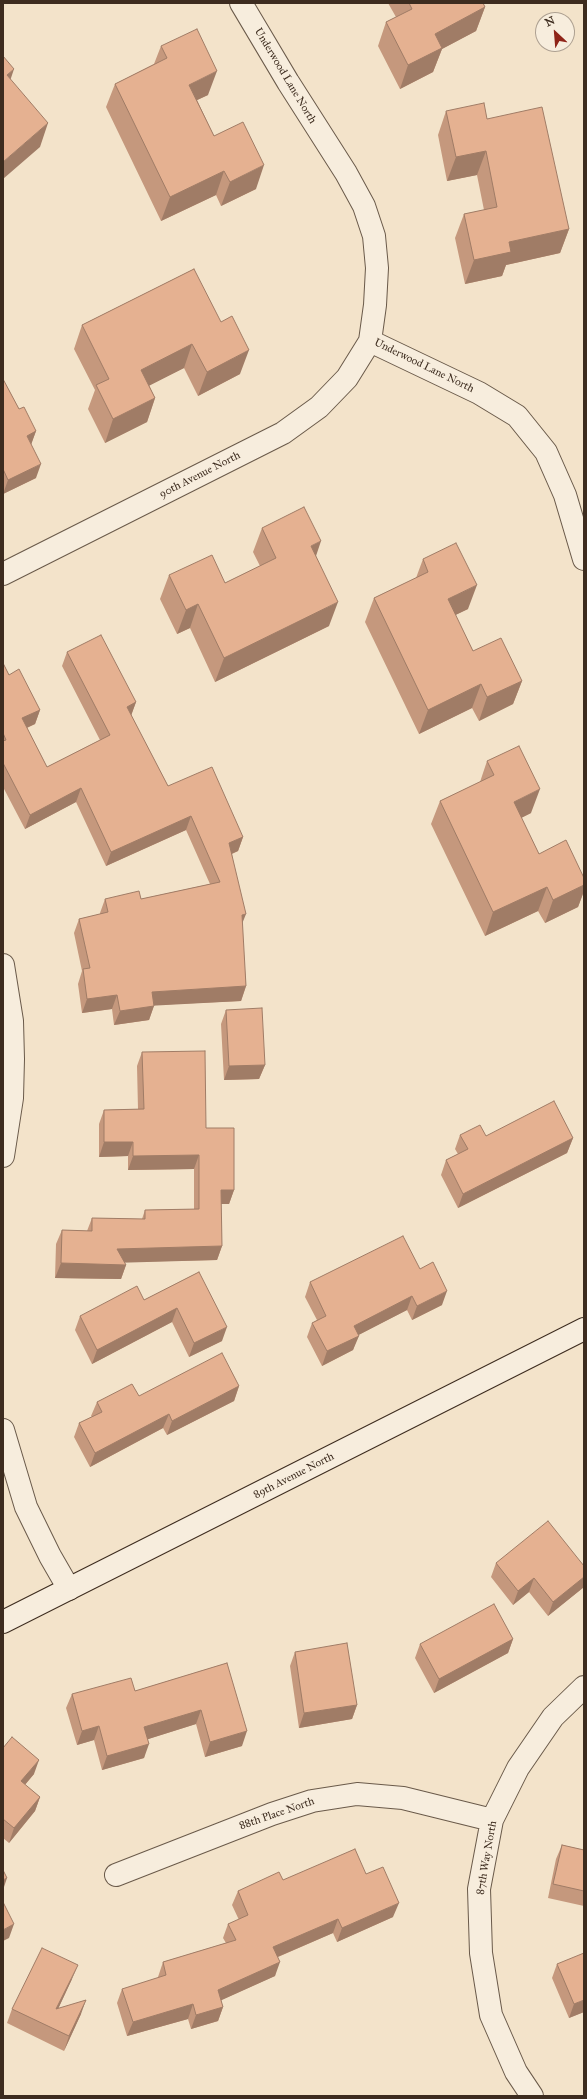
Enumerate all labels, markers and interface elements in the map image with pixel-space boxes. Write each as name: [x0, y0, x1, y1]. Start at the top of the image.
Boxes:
north arrow: [535, 12, 575, 52]
text: N: [543, 14, 557, 30]
street label: Underwood Lane North: [251, 26, 319, 126]
street label: Underwood Lane North: [372, 336, 476, 396]
street label: 90th Avenue North: [157, 449, 243, 501]
street label: 89th Avenue North: [252, 1450, 336, 1502]
street label: 88th Place North: [238, 1795, 316, 1833]
street label: 87th Way North: [474, 1820, 500, 1896]

